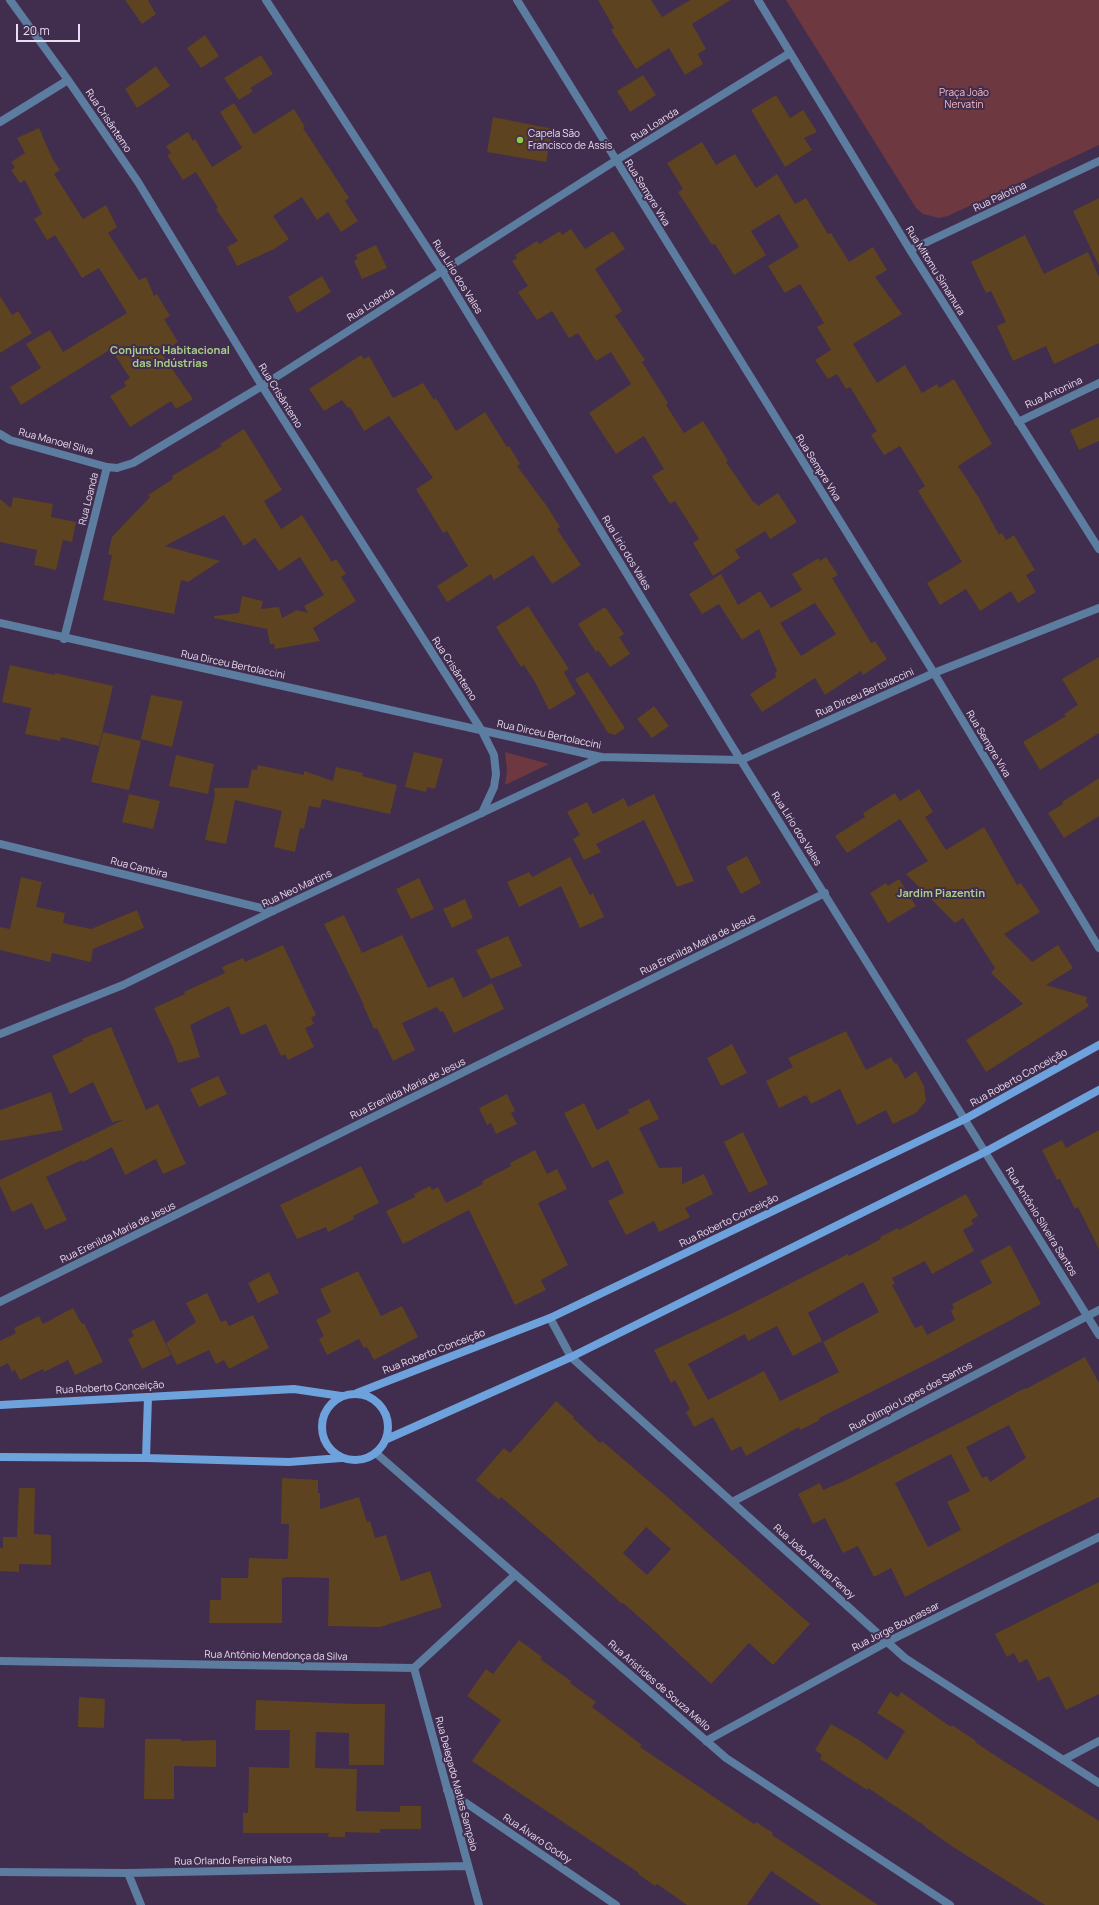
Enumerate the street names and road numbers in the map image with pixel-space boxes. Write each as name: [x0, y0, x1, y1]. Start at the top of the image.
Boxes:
street label: Rua Crisântemo: [82, 87, 134, 155]
street label: Rua Loanda: [629, 106, 681, 144]
street label: Rua Sempre Viva: [622, 158, 672, 228]
street label: Rua Palotina: [972, 179, 1028, 215]
street label: Rua Mitomu Simamura: [903, 224, 967, 318]
street label: Rua Lírio dos Vales: [429, 238, 485, 316]
street label: Rua Loanda: [345, 286, 397, 324]
street label: Rua Crisântemo: [255, 362, 305, 430]
street label: Rua Antonina: [1024, 375, 1084, 411]
street label: Rua Manoel Silva: [17, 426, 95, 458]
street label: Rua Sempre Viva: [793, 433, 843, 503]
street label: Rua Loanda: [77, 471, 101, 527]
street label: Rua Lírio dos Vales: [599, 514, 653, 592]
street label: Rua Crisântemo: [429, 635, 479, 703]
street label: Rua Dirceu Bertolaccini: [180, 648, 286, 682]
street label: Rua Dirceu Bertolaccini: [814, 666, 916, 720]
street label: Rua Sempre Viva: [963, 708, 1013, 780]
street label: Rua Dirceu Bertolaccini: [496, 718, 602, 752]
street label: Rua Lírio dos Vales: [768, 790, 824, 868]
street label: Rua Cambira: [109, 855, 169, 881]
street label: Rua Neo Martins: [260, 868, 334, 910]
street label: Rua Erenilda Maria de Jesus: [638, 912, 758, 978]
street label: Rua Roberto Conceição: [969, 1046, 1069, 1110]
street label: Rua Erenilda Maria de Jesus: [348, 1056, 468, 1122]
street label: Rua Antônio Silveira Santos: [1003, 1166, 1079, 1278]
street label: Rua Roberto Conceição: [678, 1192, 780, 1250]
street label: Rua Erenilda Maria de Jesus: [58, 1200, 178, 1266]
street label: Rua Roberto Conceição: [381, 1327, 487, 1377]
street label: Rua Olimpio Lopes dos Santos: [847, 1359, 975, 1435]
street label: Rua Roberto Conceição: [55, 1379, 165, 1397]
street label: Rua João Aranda Fenoy: [771, 1522, 857, 1602]
street label: Rua Jorge Bounassar: [850, 1600, 942, 1654]
street label: Rua Aristides de Souza Mello: [605, 1638, 713, 1734]
street label: Rua Antônio Mendonça da Silva: [204, 1649, 348, 1663]
street label: Rua Delegado Matias Sampaio: [432, 1715, 480, 1853]
street label: Rua Álvaro Godoy: [500, 1812, 574, 1866]
street label: Rua Orlando Ferreira Neto: [174, 1854, 292, 1868]

